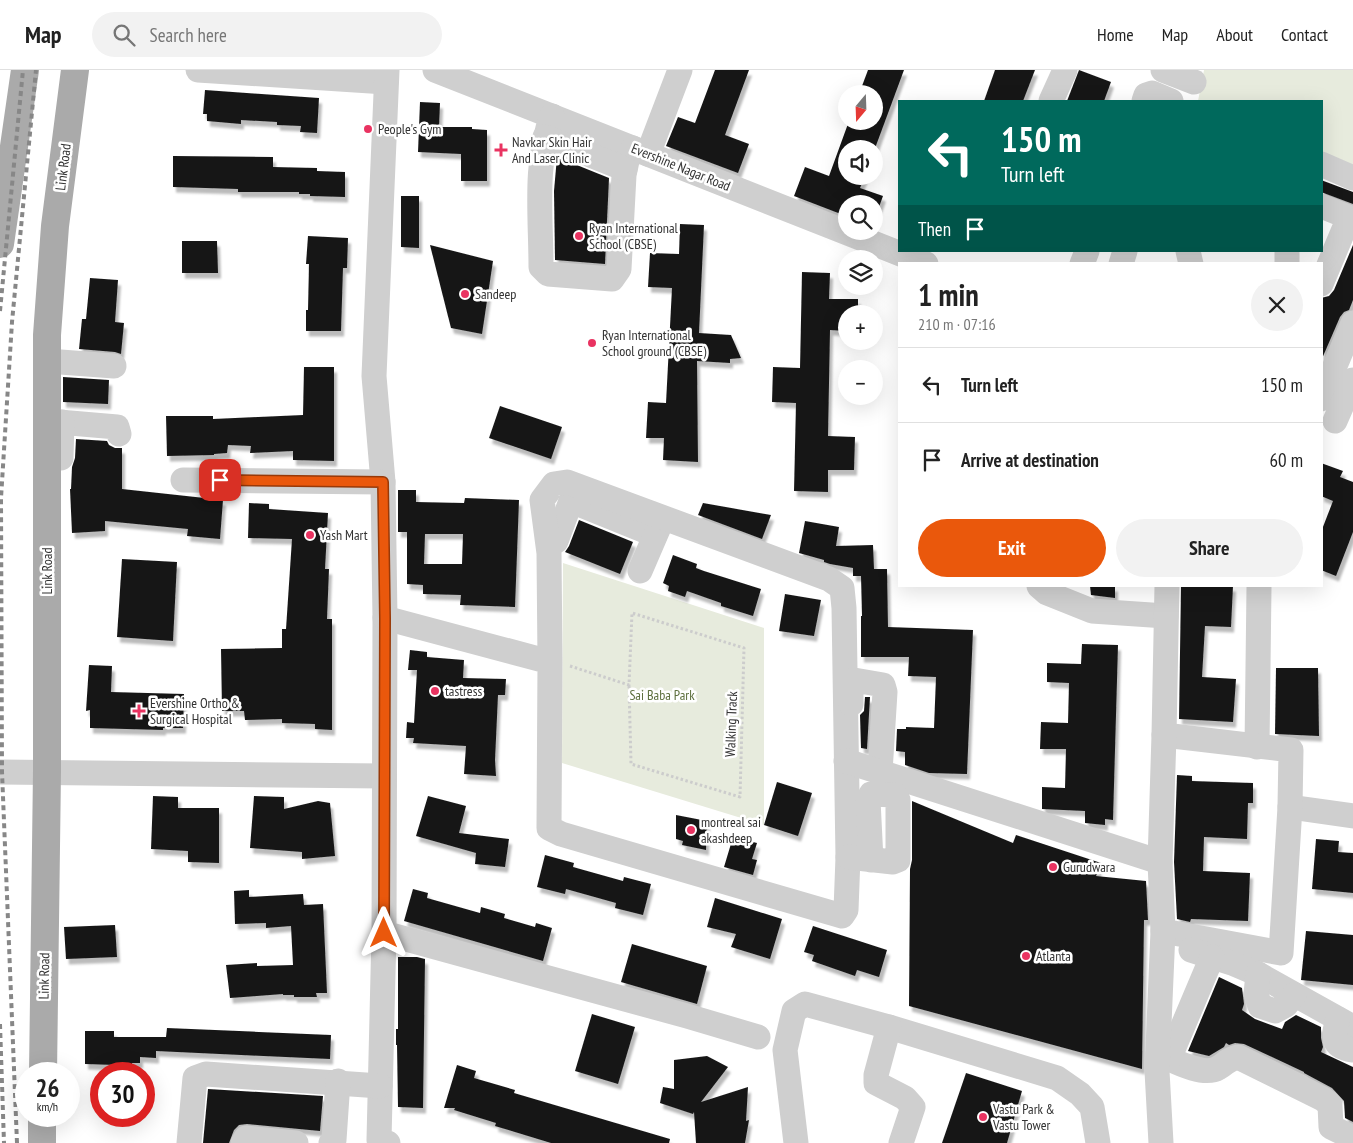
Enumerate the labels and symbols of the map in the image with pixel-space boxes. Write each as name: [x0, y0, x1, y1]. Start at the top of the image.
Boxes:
north arrow: [838, 85, 882, 130]
place label: People's Gym: [378, 120, 441, 138]
marker: People's Gym: [362, 123, 374, 135]
place label: Navkar Skin Hair And Laser Clinic: [512, 133, 592, 167]
street label: Evershine Nagar Road: [629, 139, 733, 195]
street label: Link Road: [51, 143, 75, 191]
marker: Navkar Skin Hair And Laser Clinic: [494, 143, 508, 157]
place label: Ryan International School (CBSE): [589, 219, 679, 253]
marker: Ryan International School (CBSE): [573, 230, 585, 242]
place label: Sandeep: [475, 285, 516, 303]
marker: Sandeep: [459, 288, 471, 300]
place label: Ryan International School ground (CBSE): [602, 326, 707, 360]
marker: Ryan International School ground (CBSE): [586, 337, 598, 349]
pin: [199, 459, 241, 501]
place label: Yash Mart: [320, 526, 368, 544]
marker: Yash Mart: [304, 529, 316, 541]
street label: Link Road: [38, 548, 56, 594]
place label: tastress: [445, 682, 482, 700]
marker: tastress: [429, 685, 441, 697]
park label: Sai Baba Park: [629, 686, 695, 704]
street label: Walking Track: [721, 690, 741, 757]
place label: Evershine Ortho & Surgical Hospital: [150, 694, 240, 728]
marker: Evershine Ortho & Surgical Hospital: [132, 704, 146, 718]
place label: montreal sai akashdeep: [701, 813, 761, 847]
marker: montreal sai akashdeep: [685, 824, 697, 836]
place label: Gurudwara: [1063, 858, 1115, 876]
marker: Gurudwara: [1047, 861, 1059, 873]
position arrow: [357, 906, 409, 958]
place label: Atlanta: [1036, 947, 1071, 965]
marker: Atlanta: [1020, 950, 1032, 962]
street label: Link Road: [35, 952, 53, 1000]
speed limit sign: 30: [90, 1062, 155, 1127]
place label: Vastu Park & Vastu Tower: [992, 1100, 1055, 1134]
marker: Vastu Park & Vastu Tower: [977, 1111, 989, 1123]

